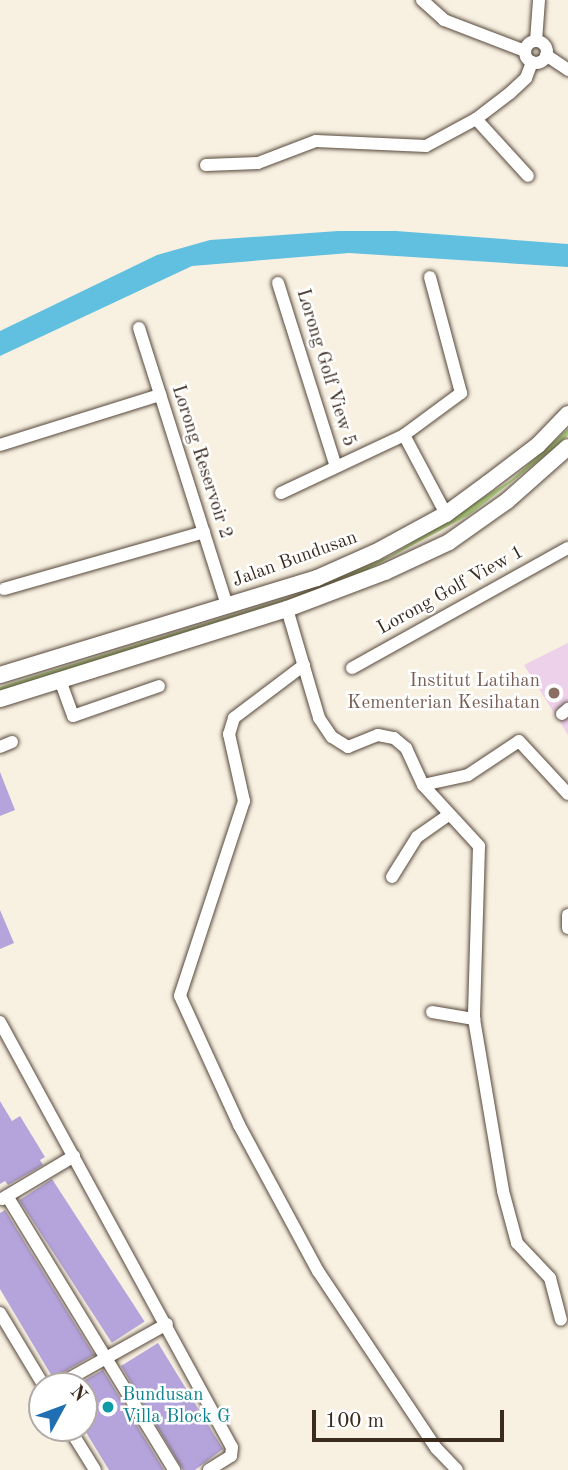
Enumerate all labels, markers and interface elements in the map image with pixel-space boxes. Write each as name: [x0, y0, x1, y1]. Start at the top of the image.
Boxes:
street label: Lorong Golf View 5: [290, 286, 360, 450]
street label: Lorong Reservoir 2: [165, 382, 237, 542]
street label: Jalan Bundusan: [229, 527, 361, 593]
street label: Lorong Golf View 1: [374, 541, 528, 641]
place label: Institut Latihan Kementerian Kesihatan: [347, 671, 540, 715]
marker: Institut Latihan Kementerian Kesihatan: [546, 685, 562, 701]
north arrow: [28, 1372, 98, 1442]
text: N: [66, 1382, 90, 1406]
place label: Bundusan Villa Block G: [122, 1385, 231, 1429]
scale bar: [316, 1396, 508, 1440]
marker: Bundusan Villa Block G: [100, 1399, 116, 1415]
text: 100 m: [325, 1411, 384, 1432]

